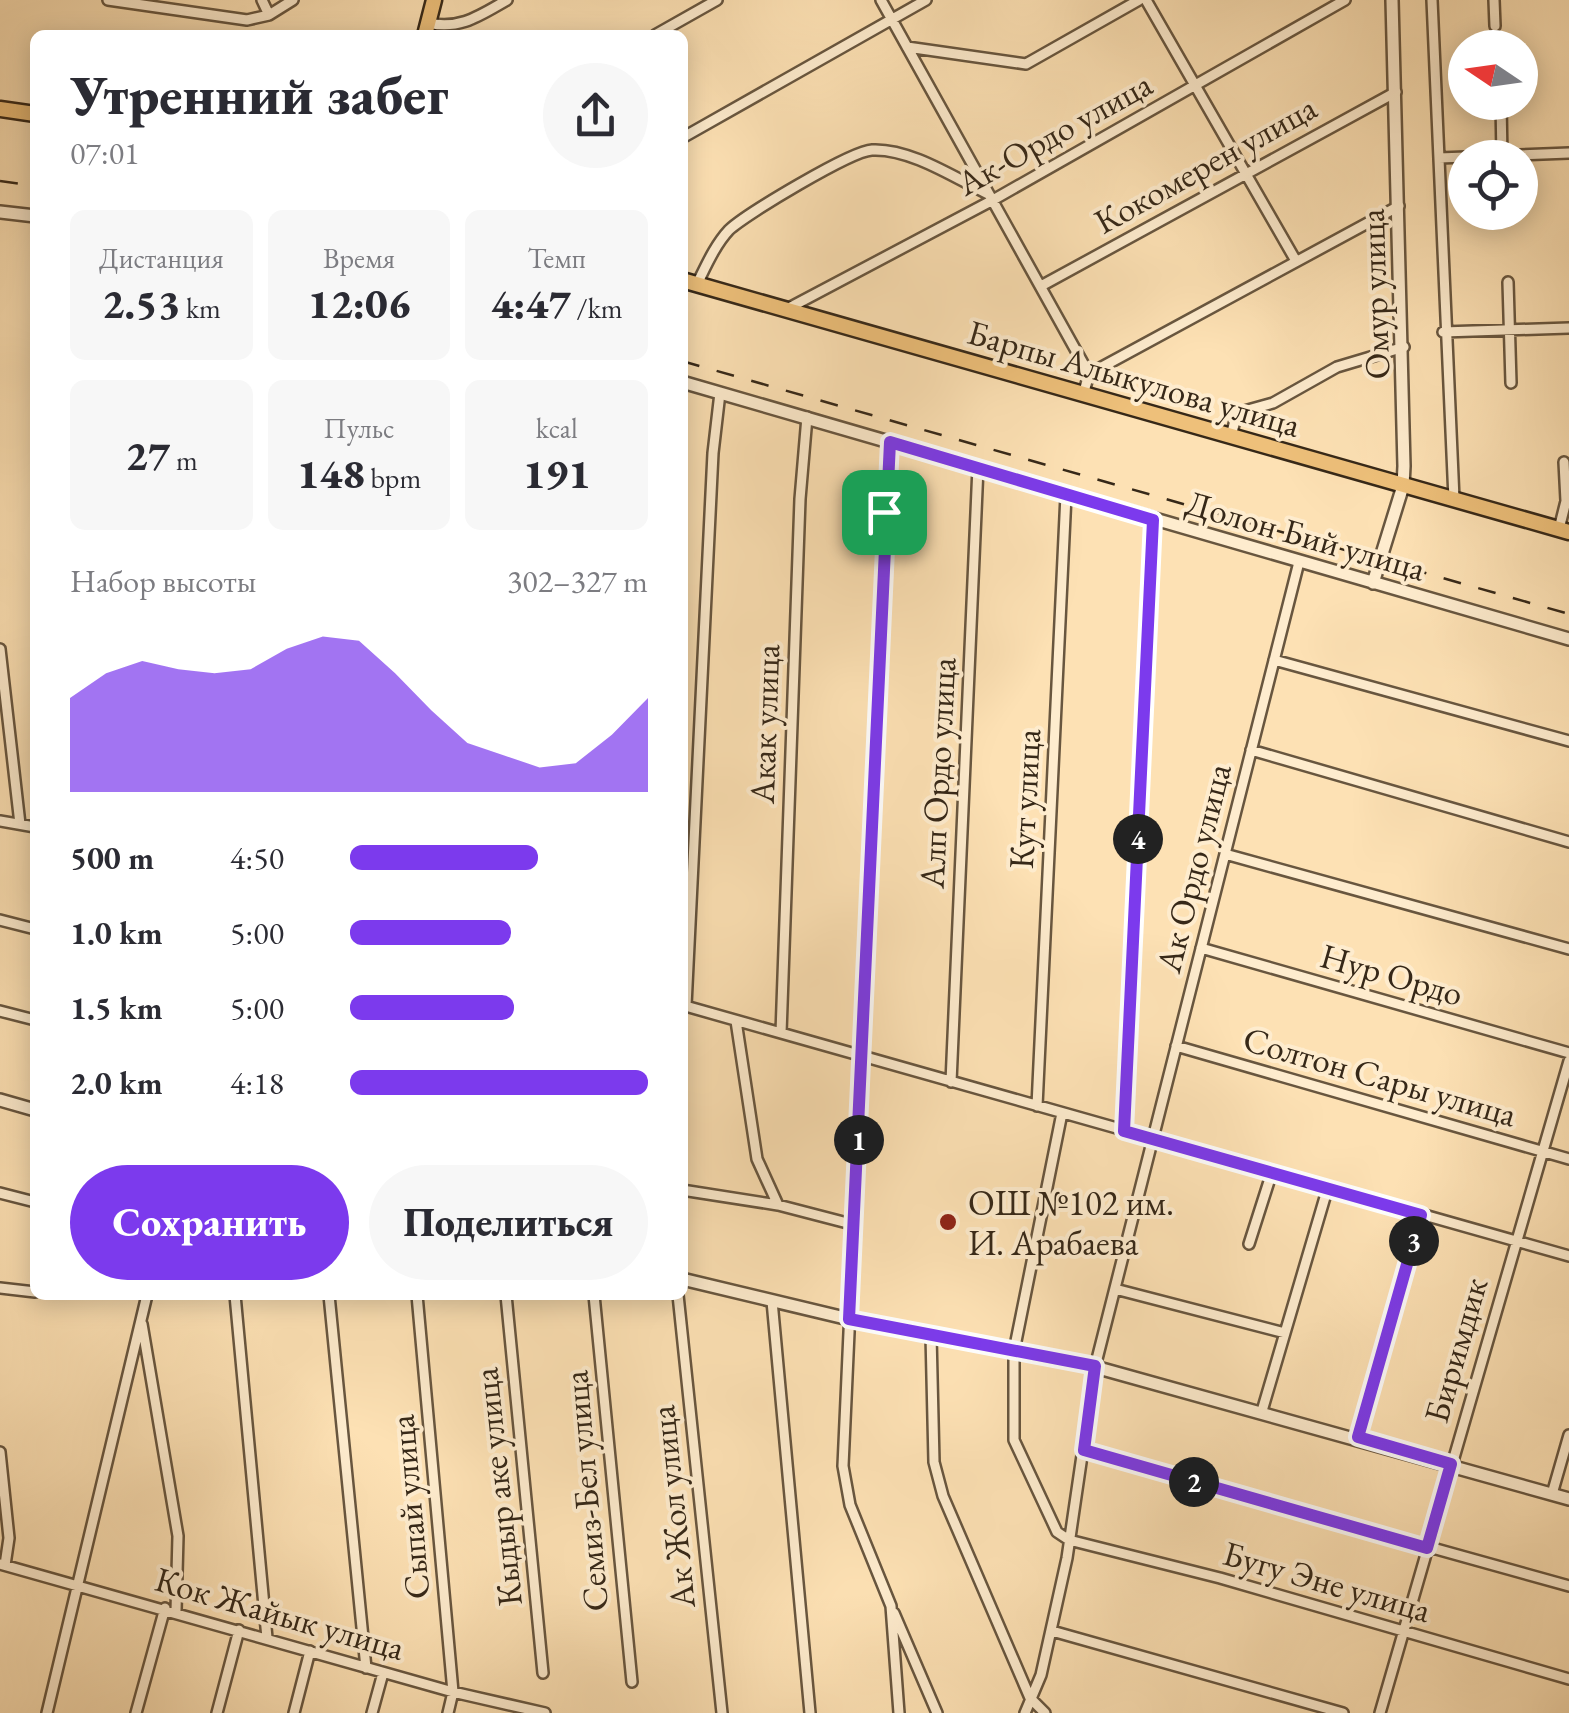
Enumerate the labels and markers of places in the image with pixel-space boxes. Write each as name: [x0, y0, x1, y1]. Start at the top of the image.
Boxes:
pin: [842, 470, 927, 555]
pin: 4: [1113, 814, 1163, 864]
pin: 1: [834, 1115, 884, 1165]
place label: ОШ №102 им. И. Арабаева: [968, 1180, 1174, 1266]
marker: ОШ №102 им. И. Арабаева: [937, 1211, 959, 1233]
pin: 3: [1389, 1216, 1439, 1266]
pin: 2: [1169, 1457, 1219, 1507]

